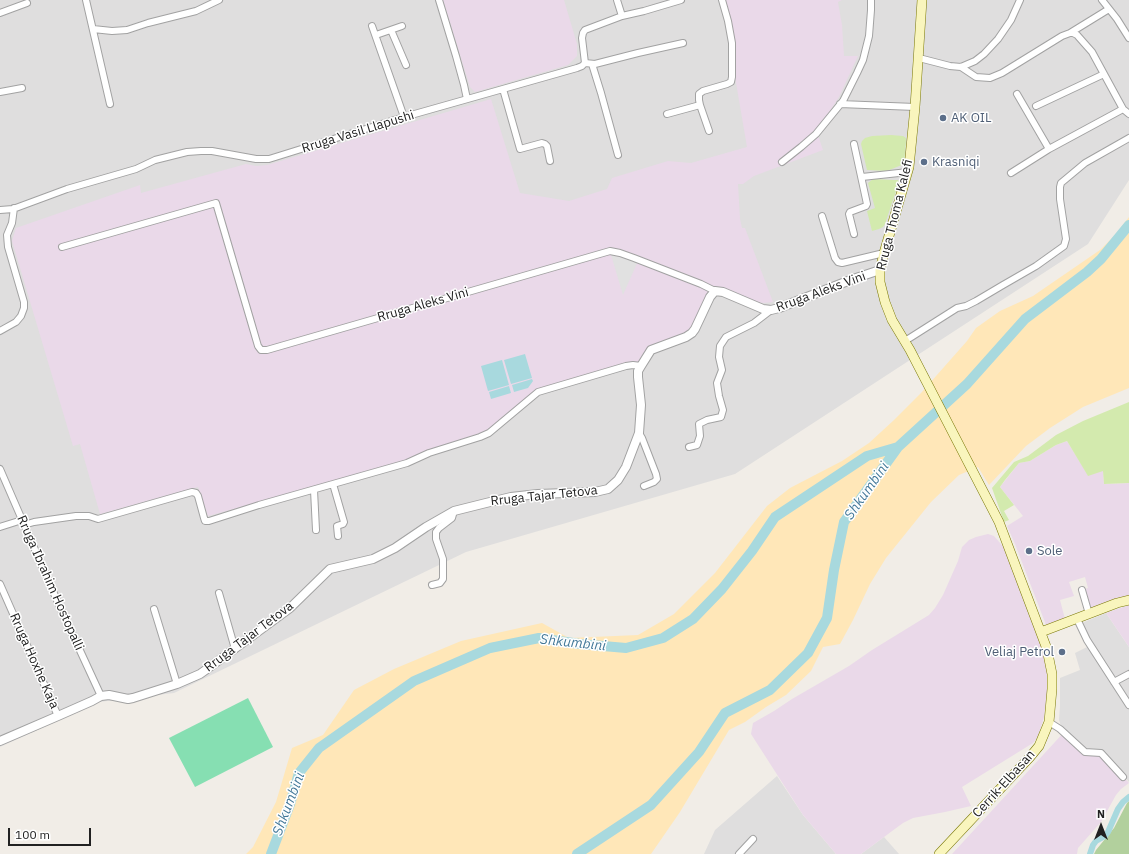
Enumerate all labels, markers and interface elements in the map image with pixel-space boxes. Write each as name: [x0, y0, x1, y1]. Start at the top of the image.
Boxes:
street label: Rruga Vasil Llapushi: [300, 107, 416, 157]
place label: AK OIL: [951, 110, 992, 126]
marker: AK OIL: [938, 113, 948, 123]
place label: Krasniqi: [932, 154, 980, 170]
marker: Krasniqi: [919, 157, 929, 167]
street label: Rruga Thoma Kalefi: [874, 158, 916, 272]
street label: Rruga Aleks Vini: [774, 269, 868, 315]
street label: Rruga Aleks Vini: [376, 285, 470, 325]
water label: Shkumbini: [841, 459, 893, 523]
street label: Rruga Tajar Tetova: [490, 483, 598, 509]
street label: Rruga Ibrahim Hostopalli: [13, 513, 87, 653]
place label: Sole: [1037, 543, 1063, 559]
marker: Sole: [1024, 546, 1034, 556]
street label: Rruga Tajar Tetova: [201, 598, 297, 676]
street label: Rruga Hoxhe Kaja: [6, 611, 62, 711]
water label: Shkumbini: [539, 631, 607, 655]
place label: Veliaj Petrol: [984, 644, 1054, 660]
marker: Veliaj Petrol: [1057, 647, 1067, 657]
street label: Cerrik-Elbasan: [970, 747, 1038, 821]
water label: Shkumbini: [269, 770, 309, 838]
north arrow: [1081, 806, 1121, 846]
text: N: [1097, 807, 1105, 821]
scale bar: [10, 820, 93, 846]
text: 100 m: [15, 827, 50, 842]

